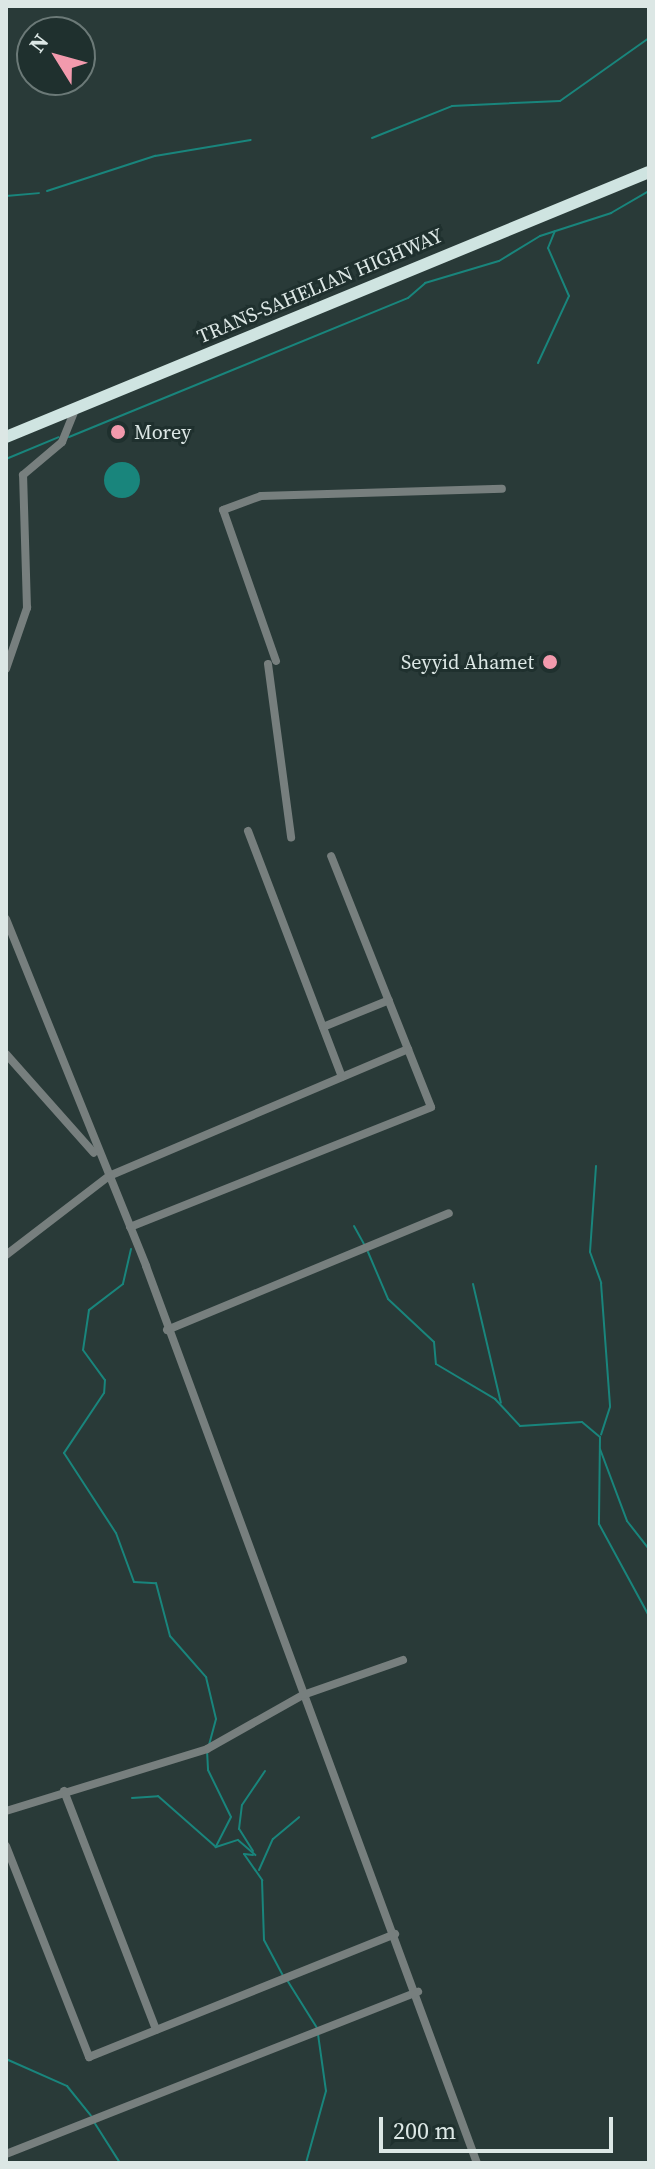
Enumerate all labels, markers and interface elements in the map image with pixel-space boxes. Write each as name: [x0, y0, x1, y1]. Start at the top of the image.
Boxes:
north arrow: [16, 16, 96, 96]
text: N: [22, 27, 55, 58]
street label: TRANS-SAHELIAN HIGHWAY: [194, 223, 446, 349]
place label: Morey: [134, 420, 191, 444]
marker: Morey: [109, 423, 127, 441]
place label: Seyyid Ahamet: [401, 650, 534, 674]
marker: Seyyid Ahamet: [541, 653, 559, 671]
scale bar: [383, 2101, 617, 2151]
text: 200 m: [393, 2114, 456, 2147]

